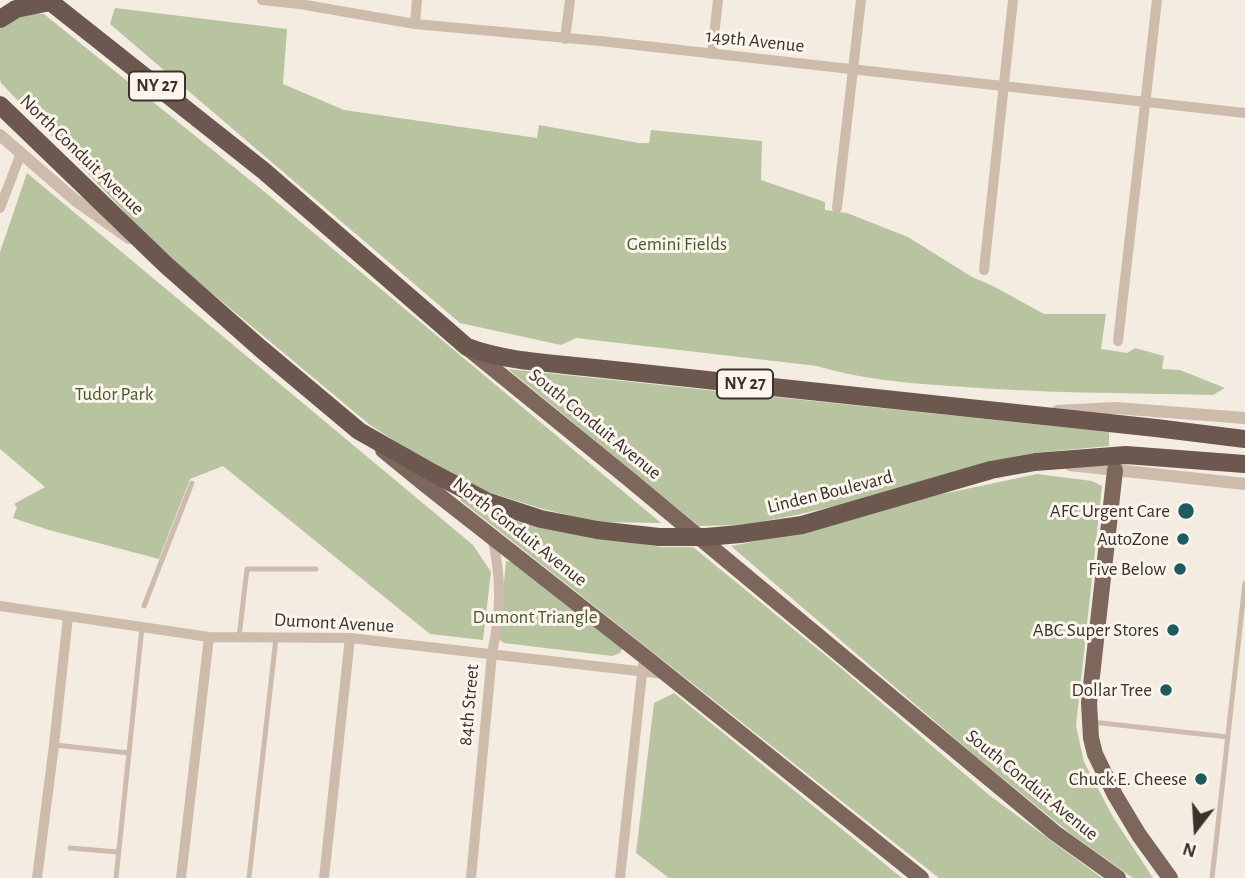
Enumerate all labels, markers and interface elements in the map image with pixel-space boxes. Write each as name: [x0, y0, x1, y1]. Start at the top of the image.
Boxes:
street label: 149th Avenue: [705, 24, 805, 58]
road number: NY 27: [129, 72, 185, 100]
street label: North Conduit Avenue: [15, 90, 149, 220]
park label: Gemini Fields: [627, 233, 727, 255]
street label: South Conduit Avenue: [524, 364, 666, 484]
road number: NY 27: [717, 370, 773, 398]
park label: Tudor Park: [75, 383, 153, 405]
street label: Linden Boulevard: [765, 465, 895, 519]
street label: North Conduit Avenue: [448, 473, 592, 591]
place label: AFC Urgent Care: [1050, 500, 1170, 522]
marker: AFC Urgent Care: [1176, 501, 1196, 521]
place label: AutoZone: [1097, 528, 1169, 550]
marker: AutoZone: [1175, 531, 1191, 547]
place label: Five Below: [1088, 558, 1166, 580]
marker: Five Below: [1172, 561, 1188, 577]
park label: Dumont Triangle: [472, 606, 598, 628]
street label: Dumont Avenue: [273, 608, 395, 638]
place label: ABC Super Stores: [1033, 619, 1159, 641]
marker: ABC Super Stores: [1165, 622, 1181, 638]
street label: 84th Street: [454, 663, 484, 747]
place label: Dollar Tree: [1071, 679, 1152, 701]
marker: Dollar Tree: [1158, 682, 1174, 698]
street label: South Conduit Avenue: [961, 725, 1103, 845]
place label: Chuck E. Cheese: [1069, 768, 1187, 790]
marker: Chuck E. Cheese: [1193, 771, 1209, 787]
north arrow: [1161, 794, 1231, 864]
text: N: [1181, 839, 1199, 861]

